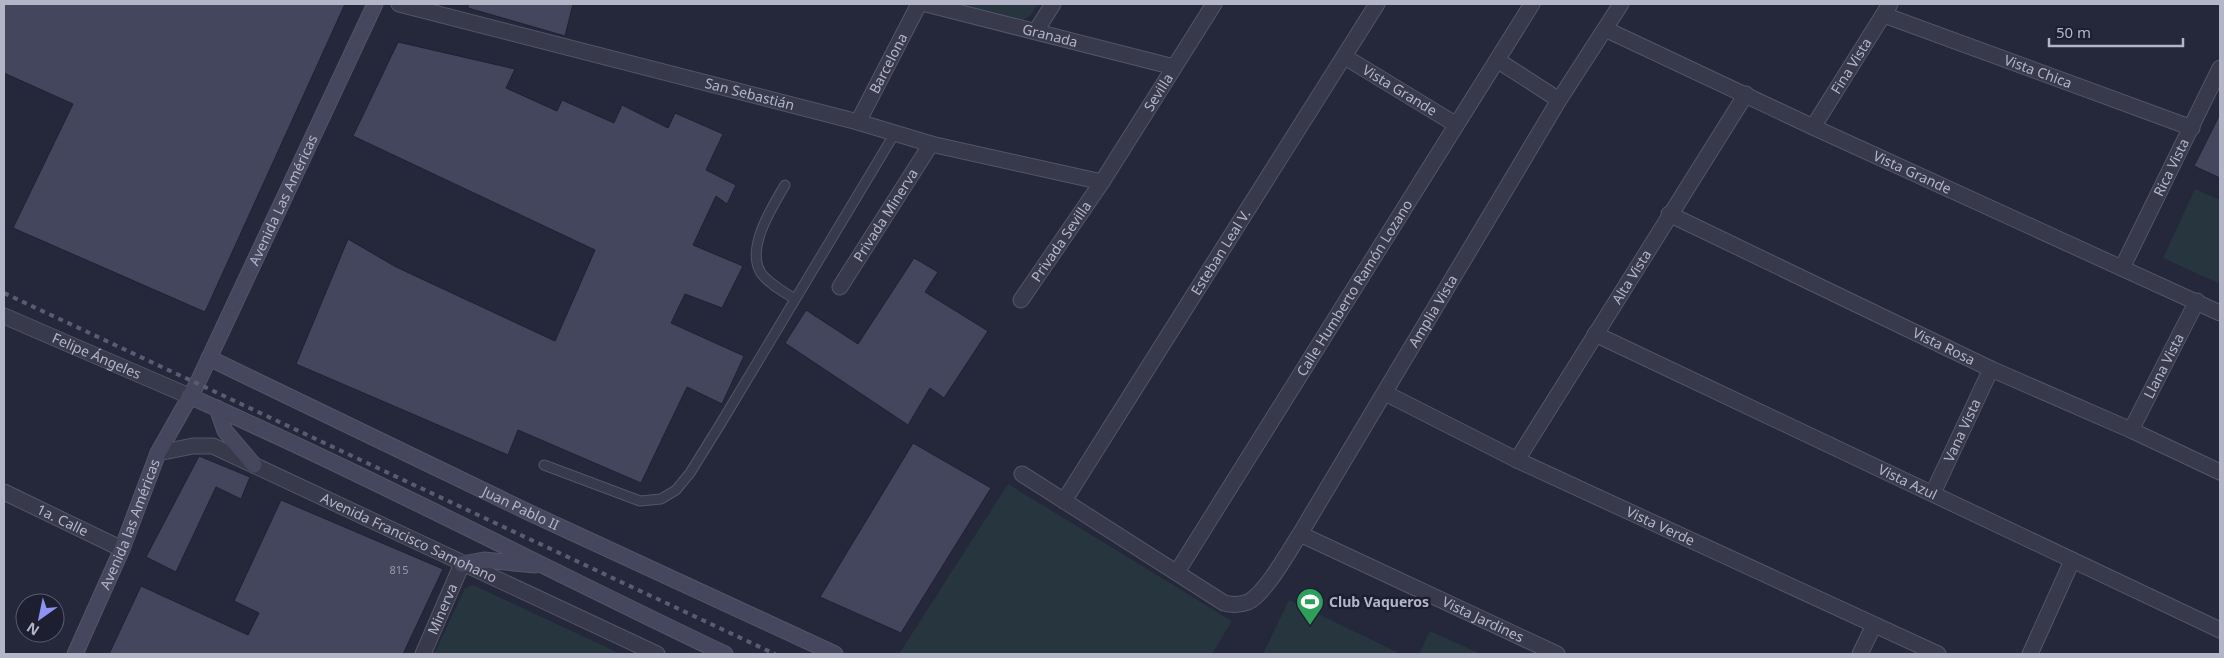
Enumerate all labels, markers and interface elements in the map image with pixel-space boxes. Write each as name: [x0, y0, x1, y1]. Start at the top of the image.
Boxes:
scale bar: [2049, 15, 2183, 47]
street label: Granada: [1020, 19, 1080, 51]
text: 50 m: [2056, 22, 2091, 42]
street label: Barcelona: [864, 30, 911, 97]
street label: Fina Vista: [1826, 34, 1875, 97]
street label: Vista Chica: [2002, 50, 2075, 92]
street label: Vista Grande: [1359, 60, 1441, 120]
street label: Sevilla: [1139, 70, 1177, 115]
street label: San Sebastián: [703, 73, 797, 114]
street label: Avenida Las Américas: [244, 131, 322, 268]
street label: Rica Vista: [2149, 135, 2193, 199]
street label: Vista Grande: [1870, 146, 1955, 198]
street label: Privada Minerva: [849, 165, 922, 265]
street label: Calle Humberto Ramón Lozano: [1292, 196, 1416, 380]
street label: Privada Sevilla: [1026, 197, 1095, 285]
street label: Esteban Leal V.: [1186, 205, 1254, 299]
street label: Alta Vista: [1607, 246, 1655, 307]
street label: Amplia Vista: [1404, 271, 1462, 350]
street label: Vista Rosa: [1910, 323, 1978, 369]
street label: Felipe Ángeles: [50, 328, 145, 383]
street label: Llana Vista: [2139, 330, 2188, 401]
street label: Vana Vista: [1939, 396, 1985, 465]
street label: Avenida las Américas: [95, 456, 164, 592]
street label: Vista Azul: [1875, 460, 1941, 504]
street label: Juan Pablo II: [478, 481, 563, 534]
street label: Avenida Francisco Samohano: [318, 488, 500, 587]
street label: 1a. Calle: [34, 499, 92, 540]
street label: Vista Verde: [1623, 502, 1698, 550]
house number: 815: [390, 562, 408, 577]
street label: Minerva: [423, 580, 461, 637]
sports icon: Club Vaqueros: [1295, 587, 1325, 626]
place label: Club Vaqueros: [1329, 592, 1429, 611]
street label: Vista Jardines: [1439, 592, 1527, 646]
north arrow: [15, 593, 65, 643]
text: N: [23, 618, 43, 640]

